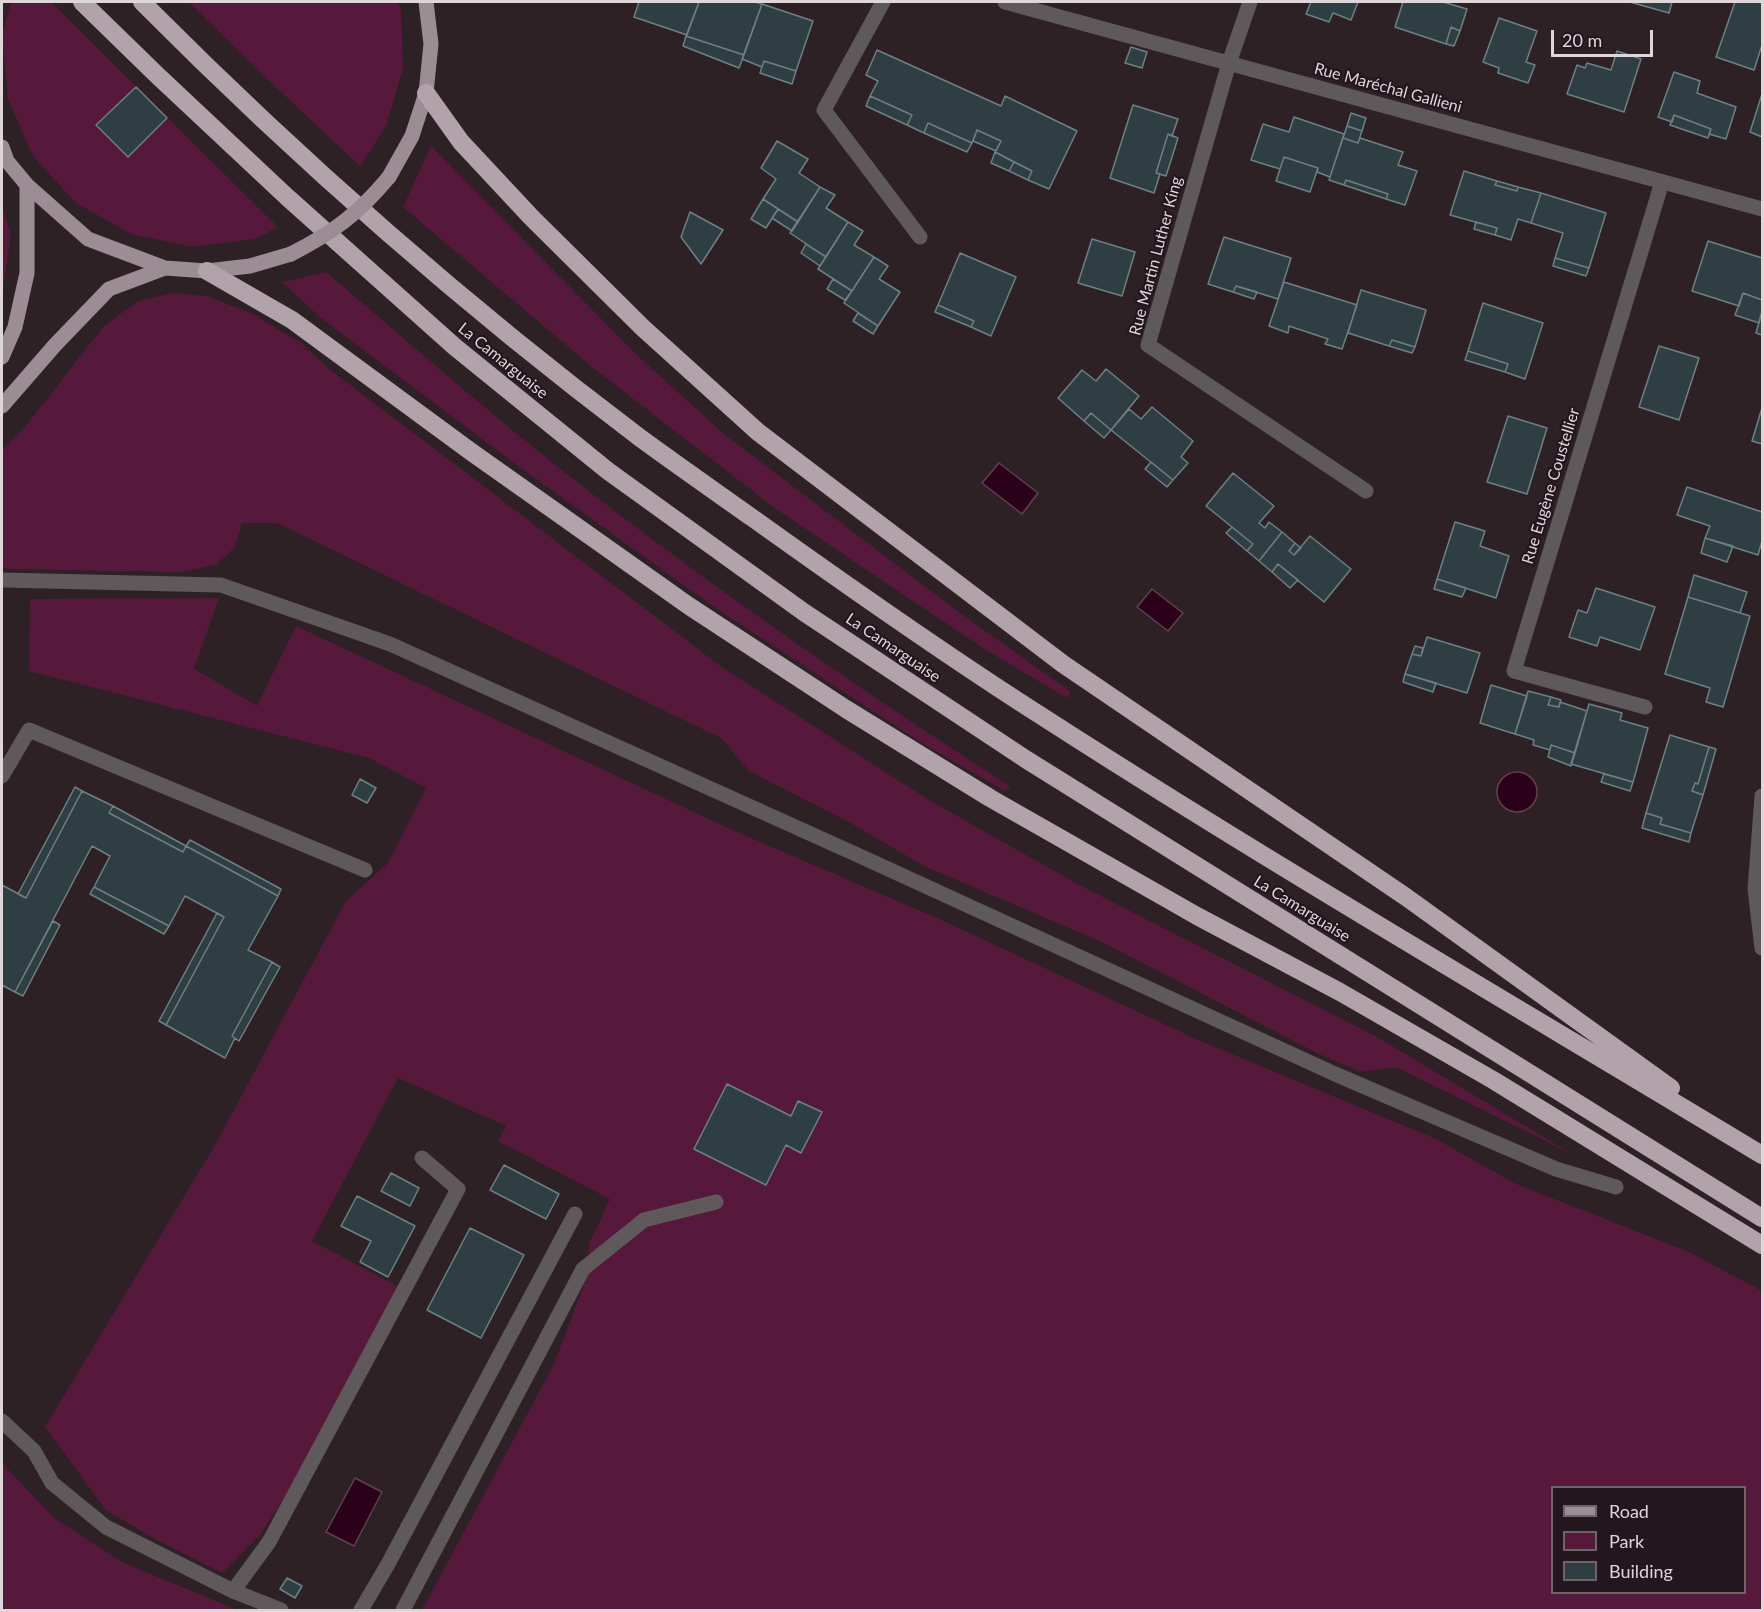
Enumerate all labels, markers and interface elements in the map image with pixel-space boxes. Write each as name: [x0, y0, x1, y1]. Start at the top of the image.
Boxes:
scale bar: [1554, 18, 1656, 56]
text: 20 m: [1562, 29, 1602, 51]
street label: Rue Maréchal Gallieni: [1312, 59, 1464, 117]
street label: Rue Martin Luther King: [1126, 174, 1186, 338]
street label: La Camarguaise: [454, 319, 552, 403]
street label: Rue Eugène Coustellier: [1518, 406, 1584, 566]
street label: La Camarguaise: [842, 609, 944, 687]
street label: La Camarguaise: [1250, 872, 1354, 946]
legend: [1551, 1486, 1746, 1594]
text: Road: [1609, 1500, 1649, 1522]
text: Park: [1609, 1530, 1644, 1552]
text: Building: [1609, 1560, 1673, 1582]

